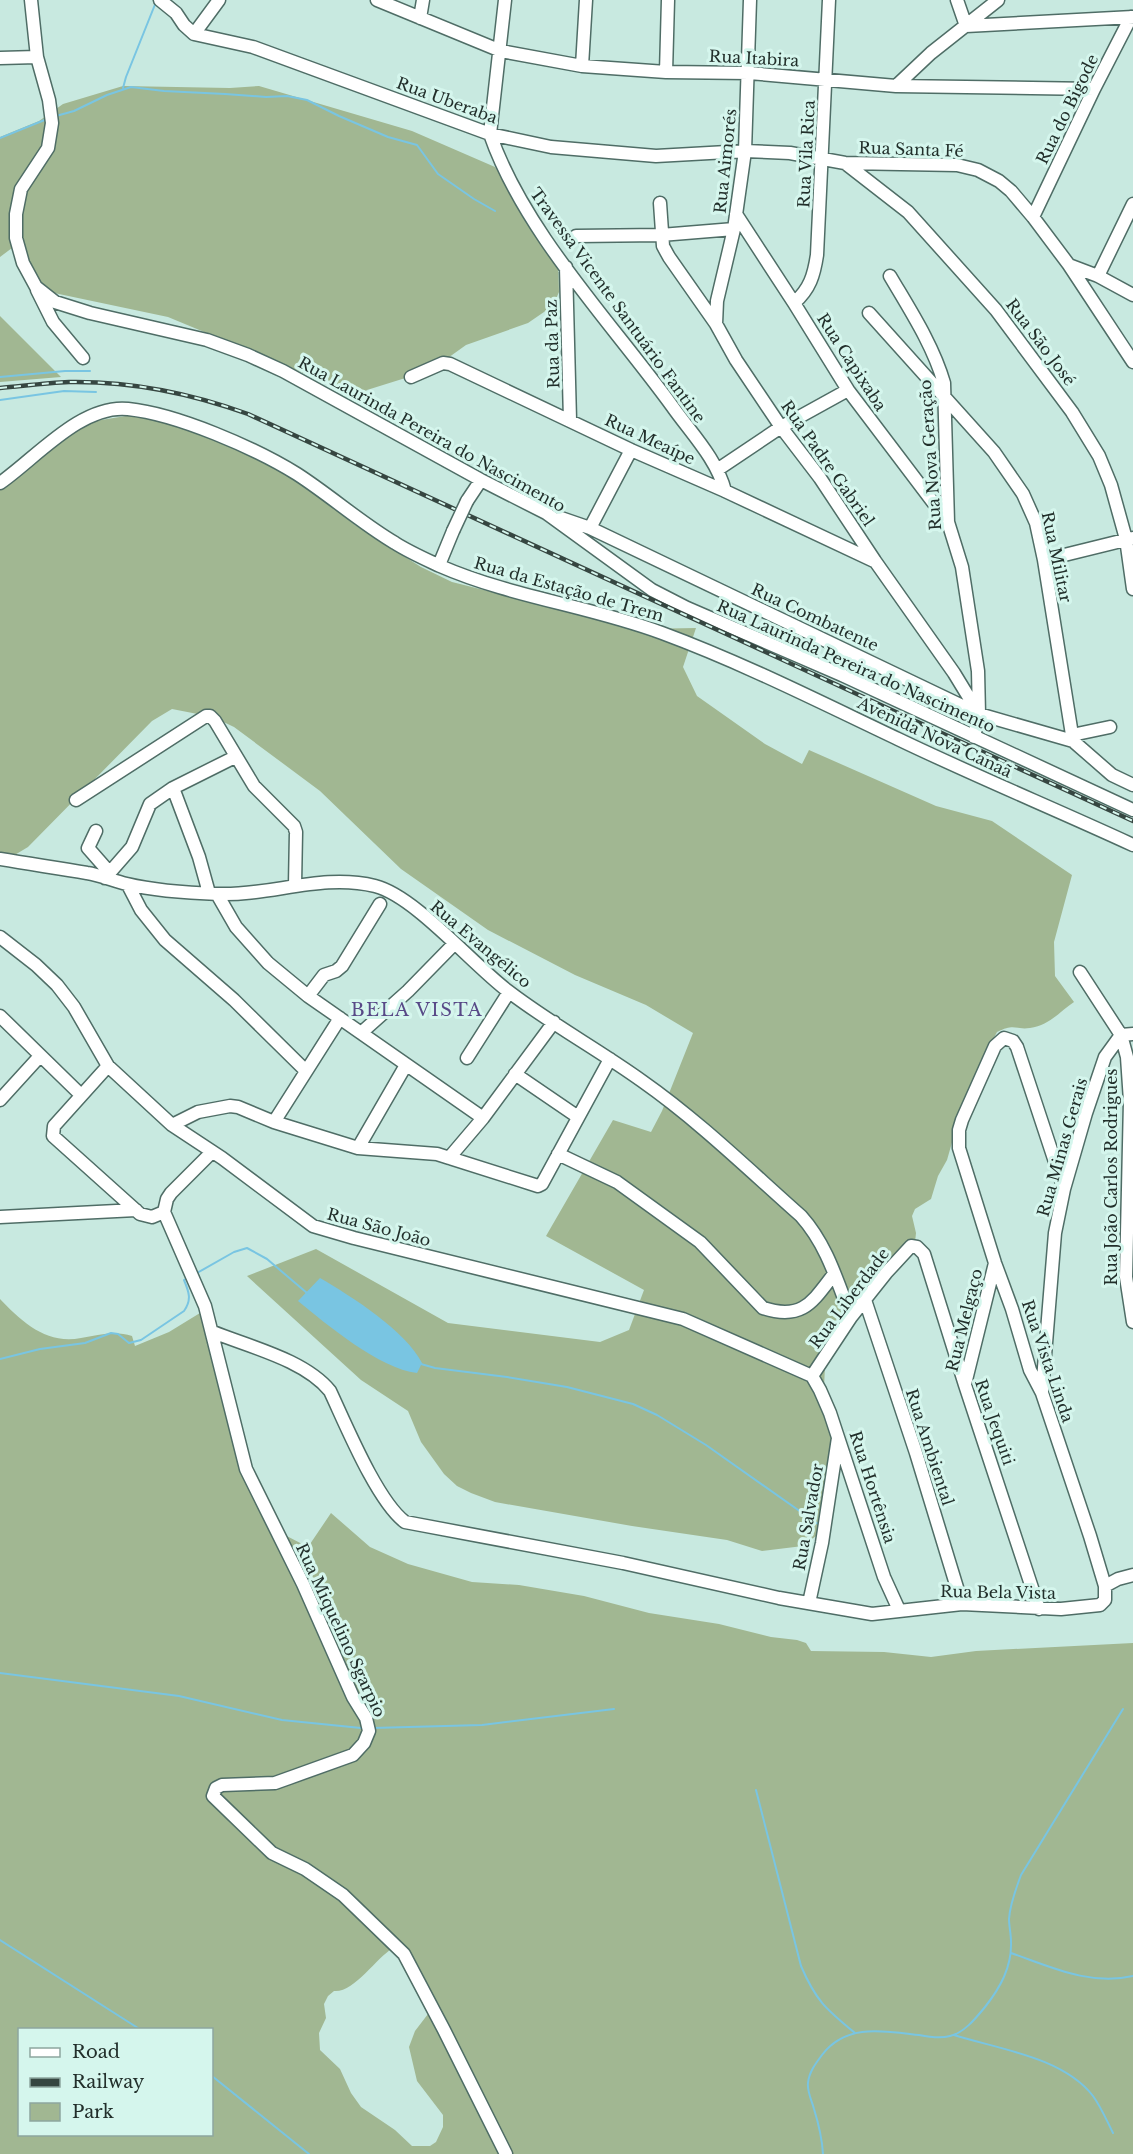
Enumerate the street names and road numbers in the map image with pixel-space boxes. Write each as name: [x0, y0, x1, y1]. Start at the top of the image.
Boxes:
street label: Rua Itabira: [708, 46, 800, 70]
street label: Rua do Bigode: [1032, 51, 1102, 167]
street label: Rua Uberaba: [394, 72, 500, 128]
street label: Rua Vila Rica: [793, 100, 819, 208]
street label: Rua Aimorés: [710, 108, 740, 214]
street label: Rua Santa Fé: [858, 137, 964, 161]
street label: Travessa Vicente Santuário Fantine: [526, 184, 710, 426]
street label: Rua São José: [1002, 295, 1080, 389]
street label: Rua da Paz: [540, 299, 564, 389]
street label: Rua Capixaba: [813, 309, 891, 415]
street label: Rua Laurinda Pereira do Nascimento: [295, 352, 569, 516]
street label: Rua Nova Geração: [915, 379, 945, 531]
street label: Rua Padre Gabriel: [777, 396, 879, 530]
street label: Rua Meaípe: [602, 409, 698, 469]
street label: Rua Militar: [1038, 510, 1076, 605]
street label: Rua da Estação de Trem: [472, 552, 666, 626]
street label: Rua Combatente: [748, 579, 882, 655]
street label: Rua Laurinda Pereira do Nascimento: [714, 595, 998, 737]
street label: Avenida Nova Canaã: [854, 692, 1015, 782]
street label: Rua Evangélico: [426, 896, 536, 992]
street label: Rua João Carlos Rodrigues: [1101, 1068, 1121, 1286]
street label: Rua Minas Gerais: [1033, 1075, 1091, 1219]
street label: Rua São João: [325, 1204, 433, 1250]
street label: Rua Liberdade: [805, 1244, 893, 1352]
street label: Rua Melgaço: [942, 1266, 986, 1374]
street label: Rua Vista Linda: [1018, 1297, 1078, 1425]
street label: Rua Jequiti: [971, 1376, 1019, 1468]
street label: Rua Ambiental: [902, 1386, 958, 1508]
street label: Rua Hortênsia: [845, 1428, 901, 1546]
street label: Rua Salvador: [789, 1462, 827, 1572]
street label: Rua Miquelino Sgarpio: [292, 1540, 390, 1720]
street label: Rua Bela Vista: [940, 1581, 1056, 1603]

